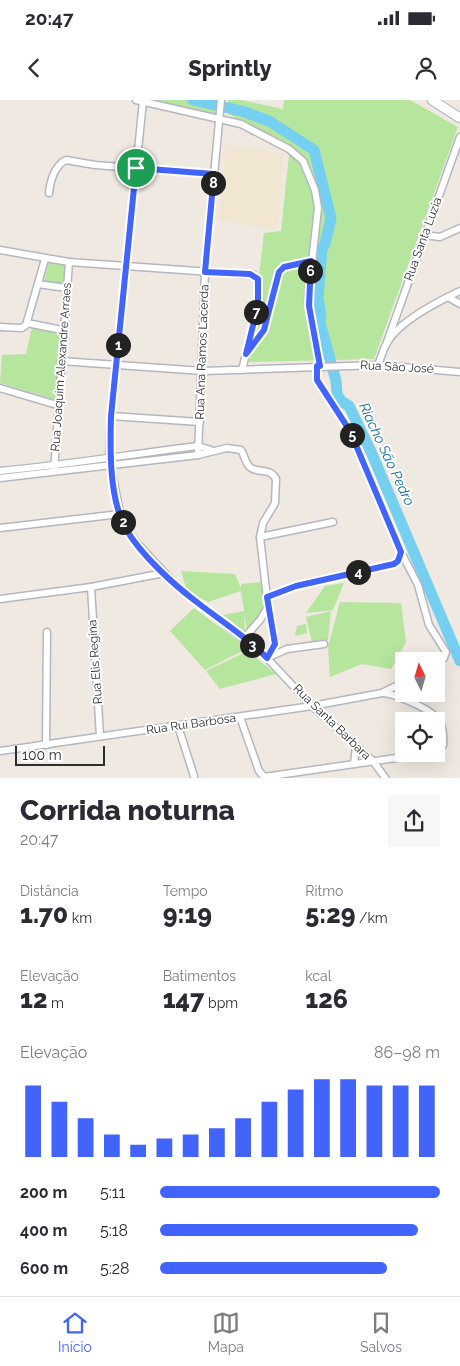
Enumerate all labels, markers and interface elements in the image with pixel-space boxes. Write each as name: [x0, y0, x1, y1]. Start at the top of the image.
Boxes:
text: 20:47: [25, 7, 74, 29]
icon: back: [20, 54, 48, 82]
icon: person: [412, 54, 440, 82]
text: Sprintly: [188, 55, 272, 81]
pin: [115, 147, 157, 189]
icon: arrive: [122, 154, 150, 182]
pin: 8: [200, 170, 226, 196]
text: 8: [209, 175, 218, 191]
street label: Rua Santa Luzia: [401, 195, 445, 283]
pin: 6: [298, 258, 322, 284]
text: 6: [306, 263, 315, 279]
street label: Rua Joaquim Alexandre Arraes: [48, 282, 74, 452]
street label: Rua Ana Ramos Lacerda: [193, 284, 211, 420]
pin: 7: [244, 300, 268, 324]
text: 7: [253, 304, 260, 320]
pin: 1: [106, 332, 130, 358]
text: 1: [115, 337, 122, 353]
street label: Rua São José: [360, 358, 434, 376]
water label: Riacho São Pedro: [356, 400, 418, 508]
pin: 5: [340, 422, 364, 448]
text: 5: [349, 427, 356, 443]
pin: 2: [110, 510, 136, 534]
text: 2: [120, 514, 127, 530]
pin: 4: [346, 560, 370, 584]
text: 4: [355, 564, 363, 580]
street label: Rua Elis Regina: [85, 619, 105, 705]
pin: 3: [240, 632, 264, 658]
text: 3: [249, 637, 256, 653]
north arrow: [395, 652, 445, 702]
map controls: [395, 652, 445, 762]
street label: Rua Santa Barbara: [290, 681, 374, 763]
street label: Rua Rui Barbosa: [145, 711, 237, 737]
button: locate: [395, 712, 445, 762]
scale bar: [15, 744, 105, 767]
text: 100 m: [22, 747, 62, 763]
text: Corrida noturna: [20, 794, 235, 827]
button: share: [388, 795, 440, 847]
text: 20:47: [20, 830, 58, 849]
text: Distância: [20, 883, 79, 899]
text: Tempo: [163, 883, 208, 899]
text: Ritmo: [305, 883, 343, 899]
text: 1.70: [20, 899, 68, 929]
text: 9:19: [163, 899, 212, 929]
text: 5:29: [305, 899, 355, 929]
text: km: [68, 910, 92, 926]
text: /km: [355, 910, 388, 926]
text: Elevação: [20, 968, 79, 984]
text: Batimentos: [163, 968, 236, 984]
text: kcal: [305, 968, 332, 984]
text: 12: [20, 984, 47, 1014]
text: 147: [163, 984, 204, 1014]
text: 126: [305, 984, 348, 1014]
text: m: [47, 995, 64, 1011]
text: bpm: [204, 995, 238, 1011]
text: Elevação: [20, 1043, 87, 1062]
text: 86–98 m: [374, 1043, 440, 1062]
text: 200 m: [20, 1183, 67, 1202]
text: 5:11: [100, 1183, 125, 1202]
text: 400 m: [20, 1221, 68, 1240]
text: 5:18: [100, 1221, 128, 1240]
text: 600 m: [20, 1259, 68, 1278]
text: 5:28: [100, 1259, 130, 1278]
tab: Início: [58, 1309, 92, 1355]
tab: Mapa: [208, 1309, 244, 1355]
tab: Salvos: [360, 1309, 402, 1355]

